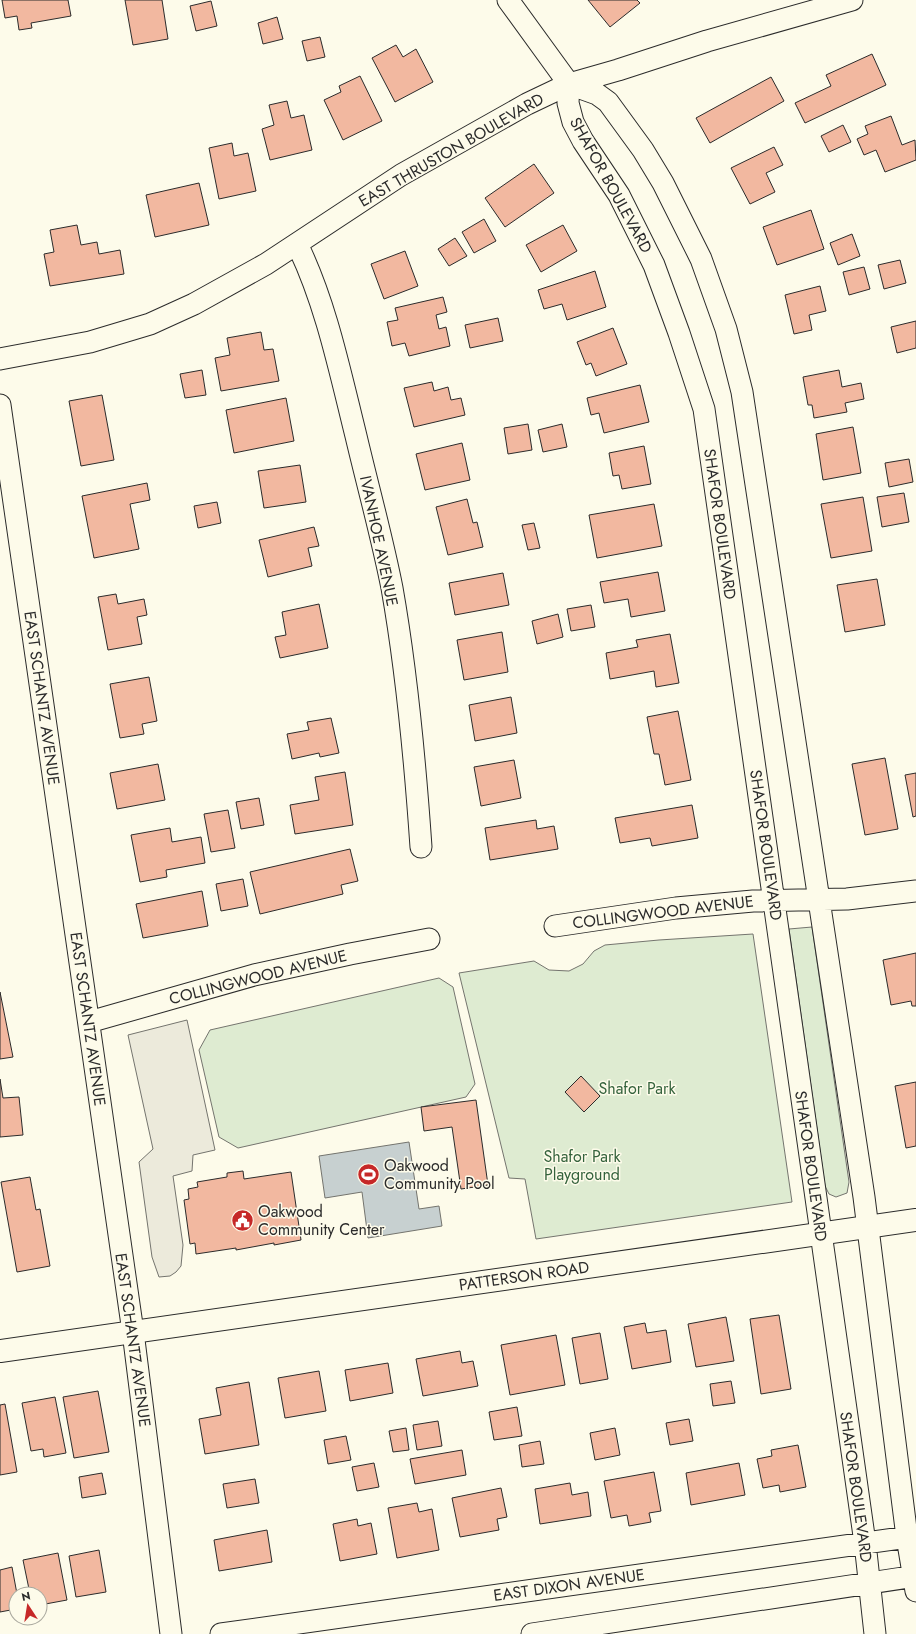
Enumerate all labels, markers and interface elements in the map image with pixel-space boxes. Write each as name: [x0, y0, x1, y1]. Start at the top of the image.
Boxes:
street label: EAST THRUSTON BOULEVARD: [354, 87, 548, 213]
street label: SHAFOR BOULEVARD: [564, 113, 658, 257]
street label: SHAFOR BOULEVARD: [698, 447, 742, 601]
street label: IVANHOE AVENUE: [354, 474, 404, 608]
street label: EAST SCHANTZ AVENUE: [18, 610, 66, 786]
street label: SHAFOR BOULEVARD: [744, 768, 788, 922]
street label: COLLINGWOOD AVENUE: [571, 889, 755, 935]
street label: EAST SCHANTZ AVENUE: [64, 931, 112, 1107]
street label: COLLINGWOOD AVENUE: [167, 944, 349, 1010]
park label: Shafor Park: [599, 1077, 676, 1100]
street label: SHAFOR BOULEVARD: [789, 1089, 833, 1243]
park label: Shafor Park Playground: [544, 1145, 621, 1186]
place label: Oakwood Community Pool: [384, 1154, 495, 1195]
sports icon: Oakwood Community Pool: [355, 1161, 381, 1187]
place label: Oakwood Community Center: [258, 1200, 385, 1241]
public building icon: Oakwood Community Center: [229, 1207, 255, 1233]
street label: EAST SCHANTZ AVENUE: [109, 1252, 157, 1428]
street label: PATTERSON ROAD: [457, 1255, 591, 1297]
street label: SHAFOR BOULEVARD: [834, 1410, 878, 1564]
street label: EAST DIXON AVENUE: [492, 1563, 646, 1607]
north arrow: [8, 1586, 48, 1626]
text: N: [20, 1587, 32, 1605]

